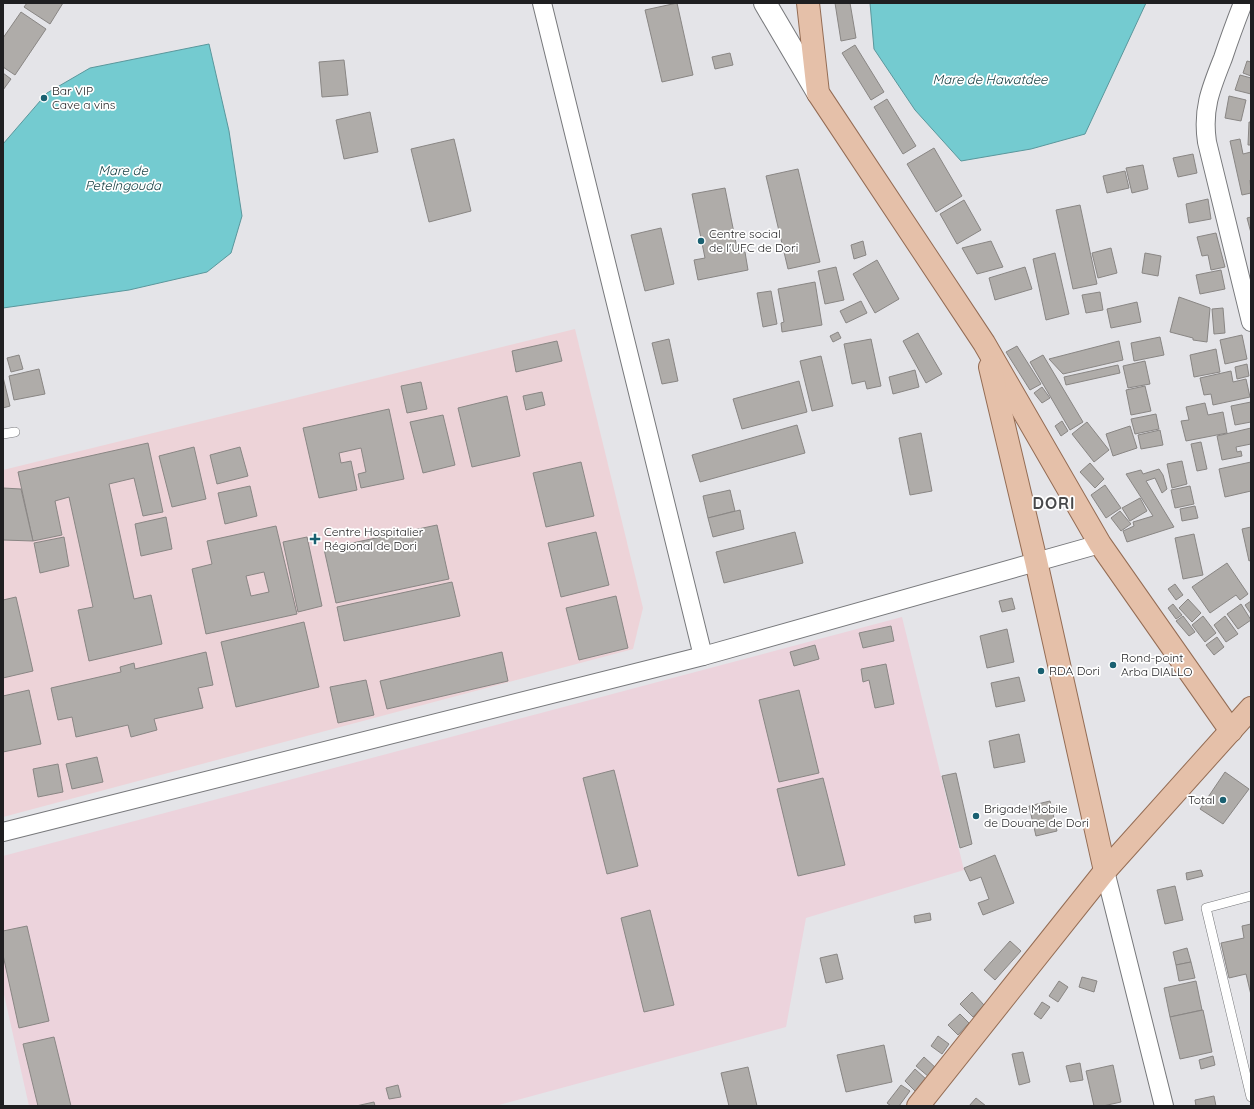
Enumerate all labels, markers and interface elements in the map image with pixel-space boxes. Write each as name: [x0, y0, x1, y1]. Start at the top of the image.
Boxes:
water label: Mare de Hawatdee: [933, 71, 1048, 87]
place label: Bar VIP Cave a vins: [52, 83, 116, 112]
marker: Bar VIP Cave a vins: [39, 93, 49, 103]
water label: Mare de Petelngouda: [85, 162, 162, 193]
place label: Centre social de l'UFC de Dori: [709, 226, 798, 255]
marker: Centre social de l'UFC de Dori: [696, 236, 706, 246]
district label: DORI: [1033, 493, 1075, 513]
place label: Centre Hospitalier Régional de Dori: [324, 524, 424, 553]
marker: Centre Hospitalier Régional de Dori: [309, 533, 321, 545]
place label: Rond-point Arba DIALLO: [1121, 650, 1192, 679]
marker: Rond-point Arba DIALLO: [1108, 660, 1118, 670]
place label: RDA Dori: [1049, 663, 1100, 678]
marker: RDA Dori: [1036, 666, 1046, 676]
place label: Total: [1188, 792, 1215, 807]
marker: Total: [1218, 795, 1228, 805]
place label: Brigade Mobile de Douane de Dori: [984, 801, 1089, 830]
marker: Brigade Mobile de Douane de Dori: [971, 811, 981, 821]

